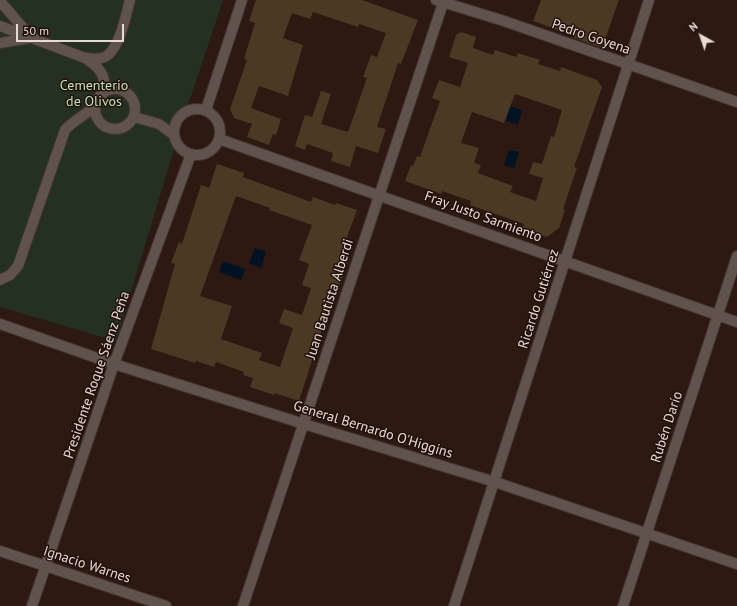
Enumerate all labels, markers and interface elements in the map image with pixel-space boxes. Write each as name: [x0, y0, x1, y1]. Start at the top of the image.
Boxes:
scale bar: [18, 16, 126, 42]
street label: Pedro Goyena: [550, 16, 632, 58]
north arrow: [681, 16, 721, 56]
text: N: [686, 19, 701, 34]
text: 50 m: [23, 23, 49, 38]
park label: Cementerio de Olivos: [60, 78, 128, 110]
street label: Fray Justo Sarmiento: [422, 188, 544, 246]
street label: Juan Bautista Alberdi: [303, 237, 357, 361]
street label: Ricardo Gutiérrez: [515, 247, 563, 351]
street label: Presidente Roque Sáenz Peña: [60, 289, 134, 461]
street label: Rubén Darío: [648, 389, 686, 465]
street label: General Bernardo O'Higgins: [291, 398, 455, 462]
street label: Ignacio Warnes: [41, 543, 133, 587]

